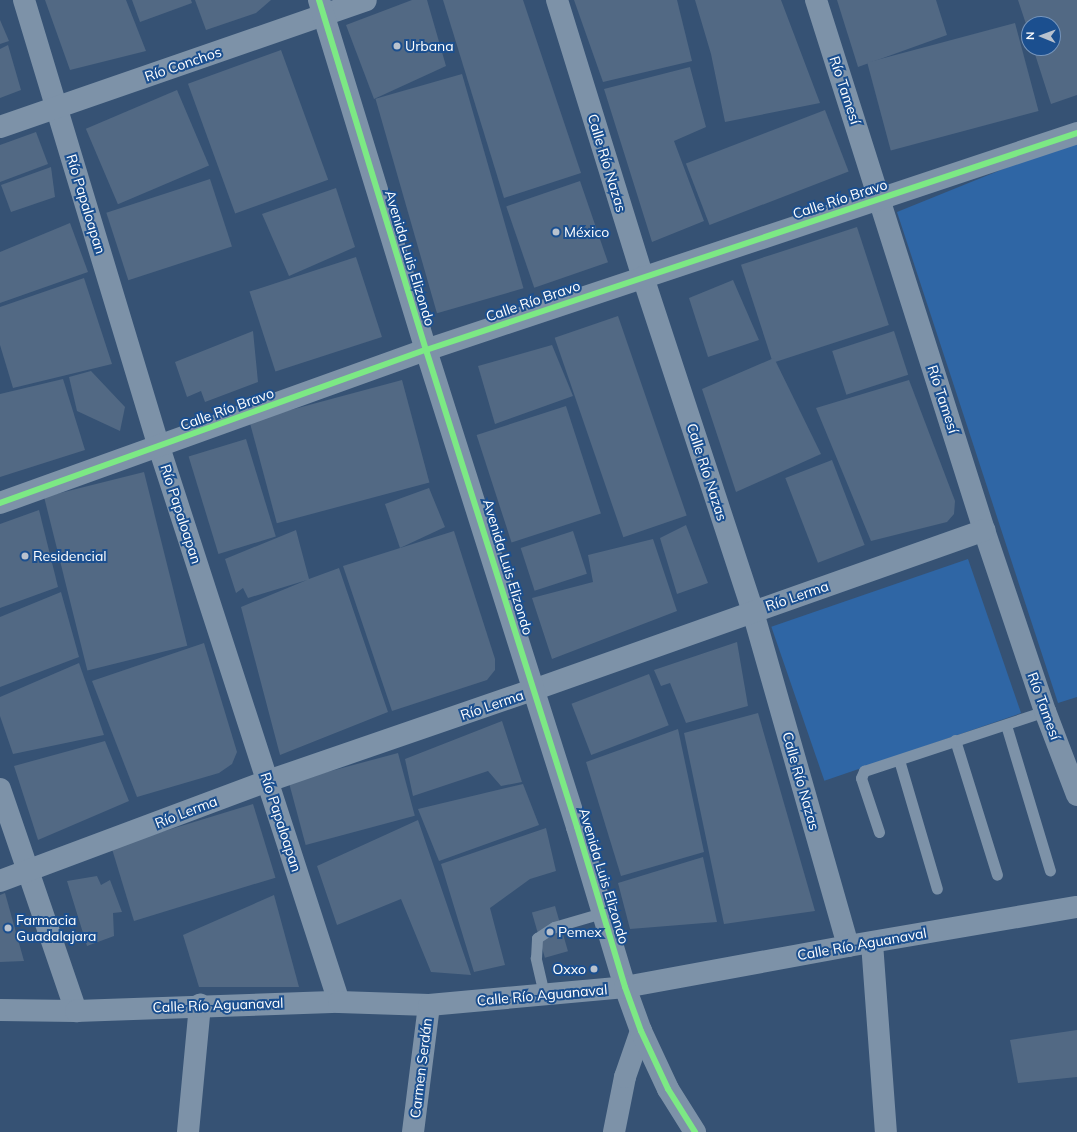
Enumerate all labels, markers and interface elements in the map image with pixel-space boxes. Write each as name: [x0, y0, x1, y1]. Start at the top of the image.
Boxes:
north arrow: [1021, 16, 1061, 56]
text: N: [1023, 32, 1037, 40]
place label: Urbana: [405, 38, 454, 54]
marker: Urbana: [392, 41, 402, 51]
street label: Río Conchos: [142, 43, 224, 85]
street label: Río Tamesí: [826, 54, 864, 126]
street label: Calle Río Nazas: [584, 112, 630, 214]
street label: Río Papaloapan: [63, 152, 109, 256]
street label: Calle Río Bravo: [791, 176, 889, 222]
street label: Avenida Luis Elizondo: [381, 188, 439, 328]
place label: México: [564, 224, 609, 240]
marker: México: [551, 227, 561, 237]
street label: Calle Río Bravo: [484, 277, 582, 325]
street label: Río Tamesí: [924, 363, 962, 435]
street label: Calle Río Bravo: [178, 384, 276, 434]
street label: Calle Río Nazas: [683, 421, 731, 523]
street label: Río Papaloapan: [157, 462, 205, 566]
street label: Avenida Luis Elizondo: [479, 497, 537, 637]
place label: Residencial: [33, 548, 107, 564]
marker: Residencial: [20, 551, 30, 561]
street label: Río Lerma: [763, 577, 831, 615]
street label: Río Tamesí: [1024, 670, 1064, 742]
street label: Río Lerma: [458, 686, 526, 724]
street label: Calle Río Nazas: [779, 730, 823, 832]
street label: Río Papaloapan: [257, 770, 305, 874]
street label: Río Lerma: [152, 792, 220, 832]
street label: Avenida Luis Elizondo: [575, 806, 633, 946]
place label: Farmacia Guadalajara: [16, 912, 96, 944]
marker: Farmacia Guadalajara: [3, 923, 13, 933]
place label: Pemex: [558, 924, 602, 940]
street label: Calle Río Aguanaval: [796, 924, 928, 964]
marker: Pemex: [545, 927, 555, 937]
place label: Oxxo: [552, 961, 586, 977]
marker: Oxxo: [589, 964, 599, 974]
street label: Calle Río Aguanaval: [476, 981, 608, 1009]
street label: Calle Río Aguanaval: [152, 994, 284, 1016]
street label: Carmen Serdán: [407, 1017, 435, 1119]

